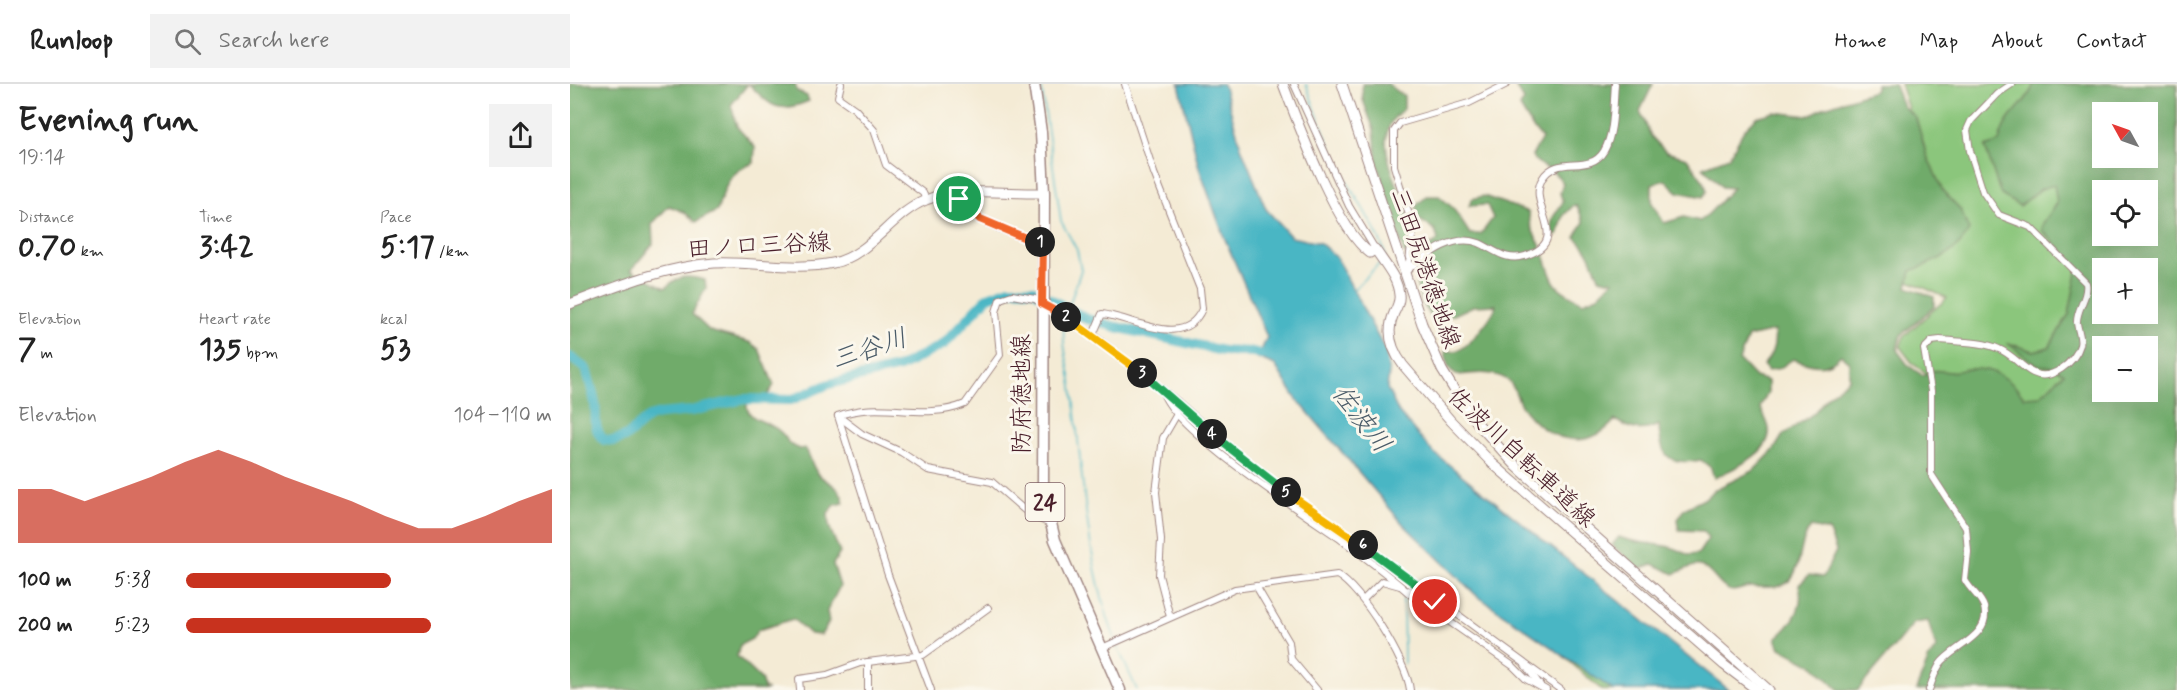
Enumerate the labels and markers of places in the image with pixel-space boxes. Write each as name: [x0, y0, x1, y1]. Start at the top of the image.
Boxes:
pin: [933, 173, 984, 224]
pin: 1: [1025, 227, 1055, 257]
pin: 2: [1051, 302, 1081, 332]
pin: 3: [1127, 358, 1157, 388]
pin: 4: [1197, 419, 1227, 449]
pin: 5: [1271, 477, 1301, 507]
pin: 6: [1348, 530, 1378, 560]
pin: [1409, 576, 1460, 627]

